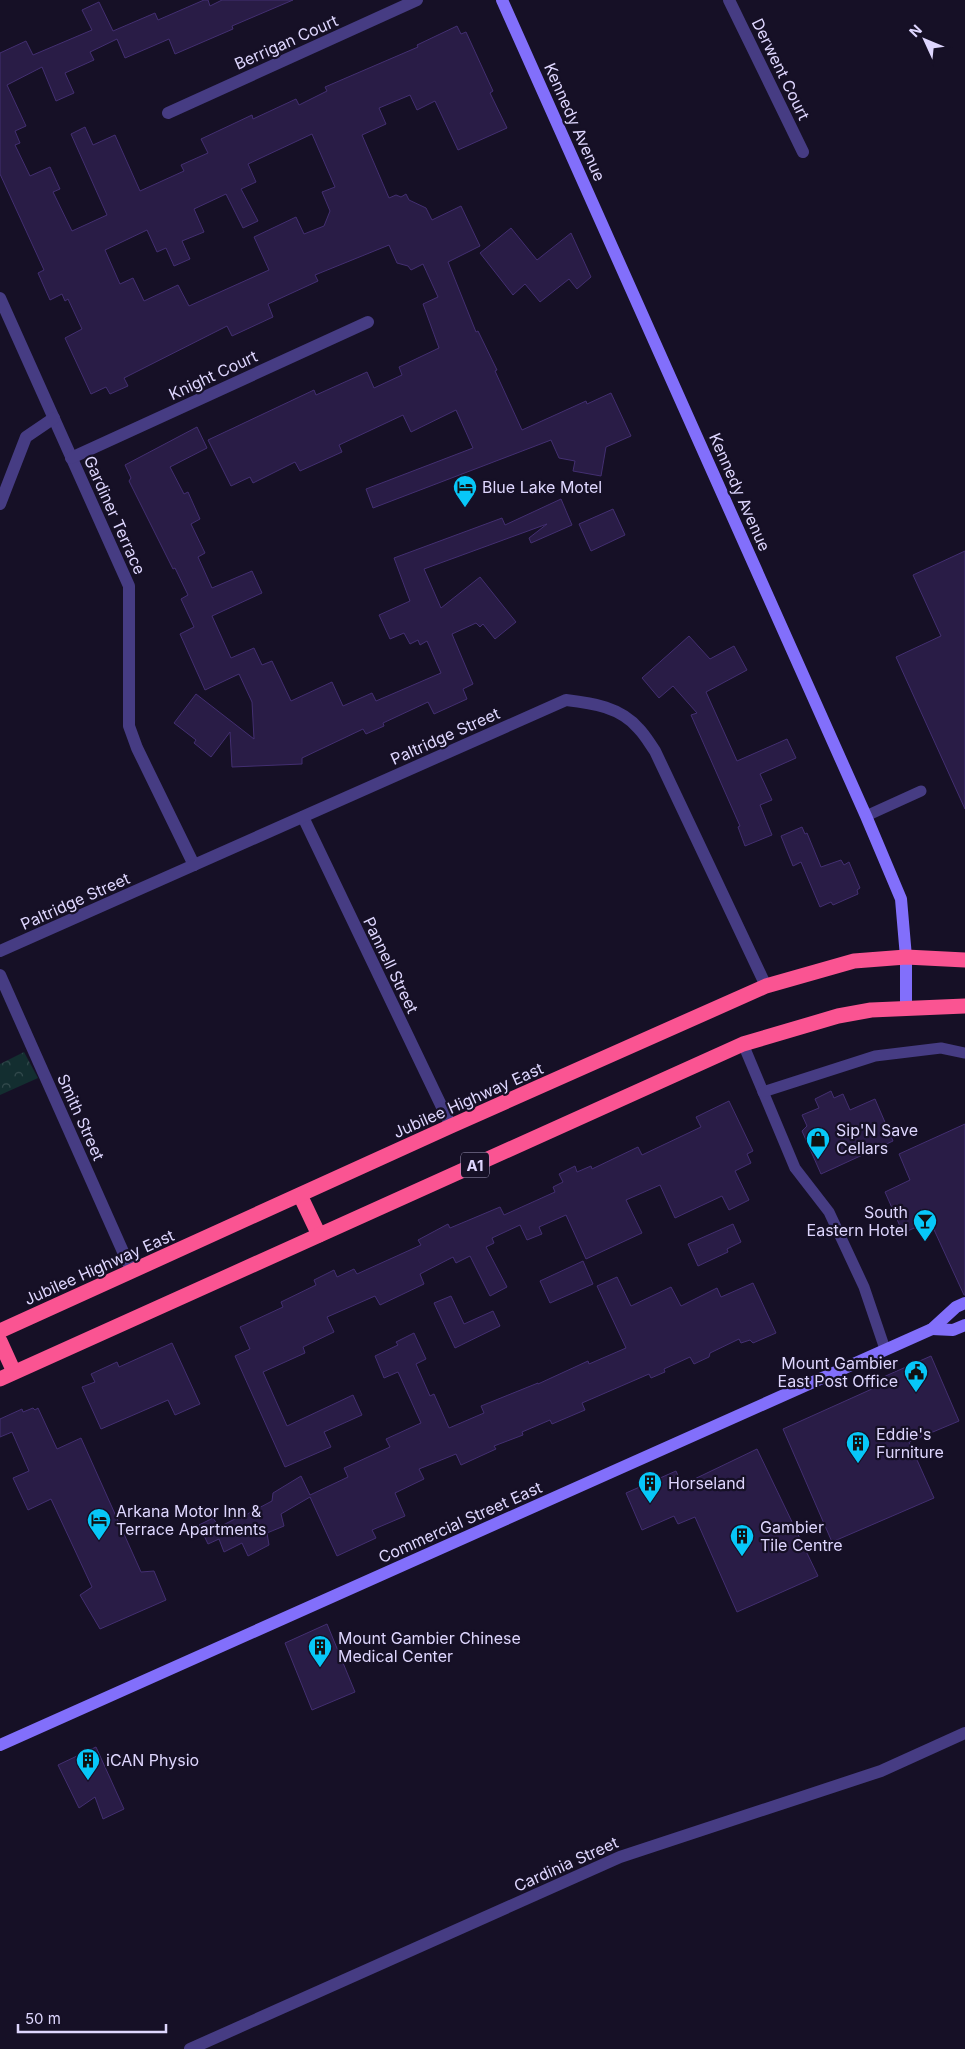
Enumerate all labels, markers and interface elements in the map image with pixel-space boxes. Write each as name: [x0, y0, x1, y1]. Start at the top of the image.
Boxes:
street label: Berrigan Court: [231, 10, 341, 74]
street label: Derwent Court: [748, 15, 814, 123]
north arrow: [900, 15, 950, 65]
text: N: [905, 21, 925, 40]
street label: Kennedy Avenue: [540, 60, 610, 184]
street label: Knight Court: [166, 346, 260, 404]
street label: Kennedy Avenue: [705, 430, 775, 554]
street label: Gardiner Terrace: [80, 453, 150, 577]
hotel icon: Blue Lake Motel: [452, 474, 478, 508]
place label: Blue Lake Motel: [482, 477, 602, 497]
street label: Paltridge Street: [387, 703, 503, 769]
street label: Paltridge Street: [17, 868, 133, 934]
street label: Pannell Street: [359, 913, 423, 1017]
street label: Jubilee Highway East: [390, 1058, 546, 1142]
street label: Smith Street: [53, 1071, 109, 1163]
place label: Sip'N Save Cellars: [836, 1120, 918, 1158]
shop icon: Sip'N Save Cellars: [805, 1126, 831, 1160]
road number: A1: [461, 1152, 489, 1178]
place label: South Eastern Hotel: [807, 1202, 908, 1240]
bar icon: South Eastern Hotel: [912, 1208, 938, 1242]
street label: Jubilee Highway East: [21, 1225, 177, 1309]
place label: Mount Gambier East Post Office: [778, 1353, 898, 1391]
public building icon: Mount Gambier East Post Office: [903, 1359, 929, 1393]
place label: Eddie's Furniture: [876, 1424, 944, 1462]
building icon: Eddie's Furniture: [845, 1430, 871, 1464]
building icon: Horseland: [637, 1470, 663, 1504]
place label: Horseland: [668, 1473, 745, 1493]
street label: Commercial Street East: [375, 1477, 545, 1567]
place label: Arkana Motor Inn & Terrace Apartments: [116, 1501, 266, 1539]
hotel icon: Arkana Motor Inn & Terrace Apartments: [86, 1507, 112, 1541]
place label: Gambier Tile Centre: [760, 1517, 843, 1555]
building icon: Gambier Tile Centre: [729, 1523, 755, 1557]
place label: Mount Gambier Chinese Medical Center: [338, 1628, 521, 1666]
building icon: Mount Gambier Chinese Medical Center: [307, 1634, 333, 1668]
building icon: iCAN Physio: [75, 1747, 101, 1781]
place label: iCAN Physio: [106, 1750, 199, 1770]
street label: Cardinia Street: [511, 1832, 621, 1896]
scale bar: [18, 2002, 165, 2034]
text: 50 m: [25, 2009, 61, 2028]

